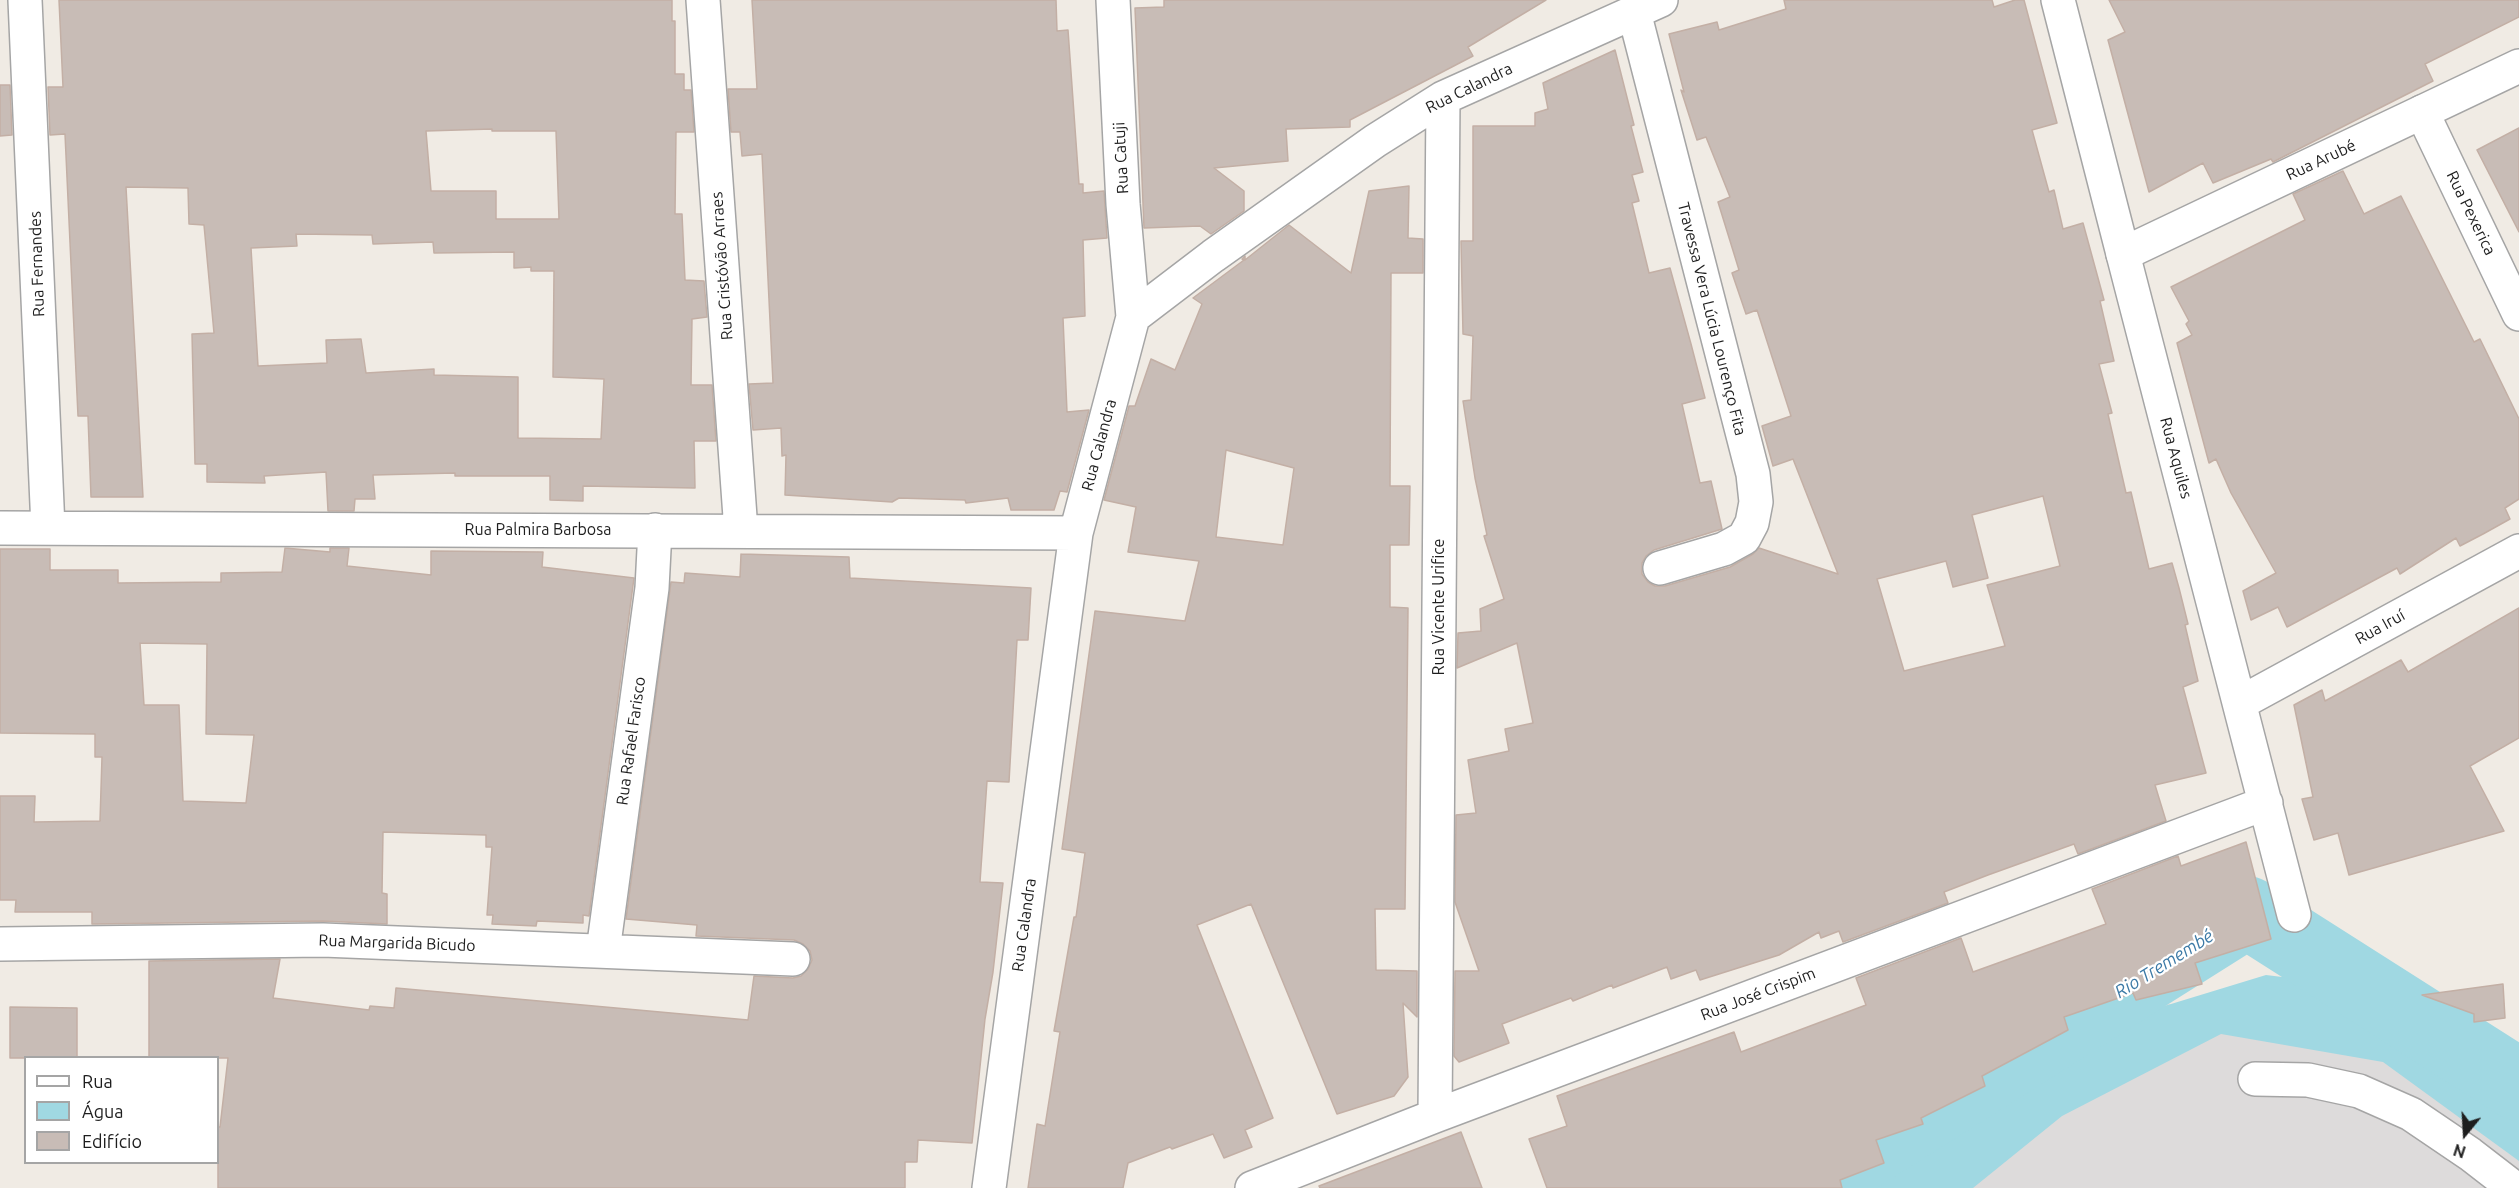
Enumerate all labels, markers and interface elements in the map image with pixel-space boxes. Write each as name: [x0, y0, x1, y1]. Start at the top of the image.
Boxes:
street label: Rua Calandra: [1422, 59, 1516, 117]
street label: Rua Catuji: [1110, 121, 1132, 195]
street label: Rua Arubé: [2283, 135, 2359, 185]
street label: Rua Pexerica: [2442, 168, 2500, 258]
street label: Rua Cristóvão Arraes: [707, 191, 737, 341]
street label: Travessa Vera Lúcia Lourenço Fita: [1674, 200, 1750, 438]
street label: Rua Fernandes: [26, 211, 48, 317]
street label: Rua Calandra: [1078, 397, 1120, 493]
street label: Rua Aquiles: [2156, 415, 2196, 501]
street label: Rua Palmira Barbosa: [465, 520, 611, 540]
street label: Rua Vicente Urifice: [1429, 539, 1449, 675]
street label: Rua Iruí: [2352, 605, 2408, 649]
street label: Rua Rafael Farisco: [612, 675, 650, 807]
street label: Rua Calandra: [1008, 877, 1040, 973]
water label: Rio Tremembé: [2111, 925, 2217, 1003]
street label: Rua Margarida Bicudo: [318, 931, 476, 955]
street label: Rua José Crispim: [1698, 963, 1818, 1025]
legend: [24, 1056, 219, 1164]
text: Rua: [82, 1071, 113, 1091]
text: Água: [82, 1101, 124, 1121]
north arrow: [2435, 1104, 2495, 1164]
text: Edifício: [82, 1131, 142, 1151]
text: N: [2451, 1141, 2468, 1162]

